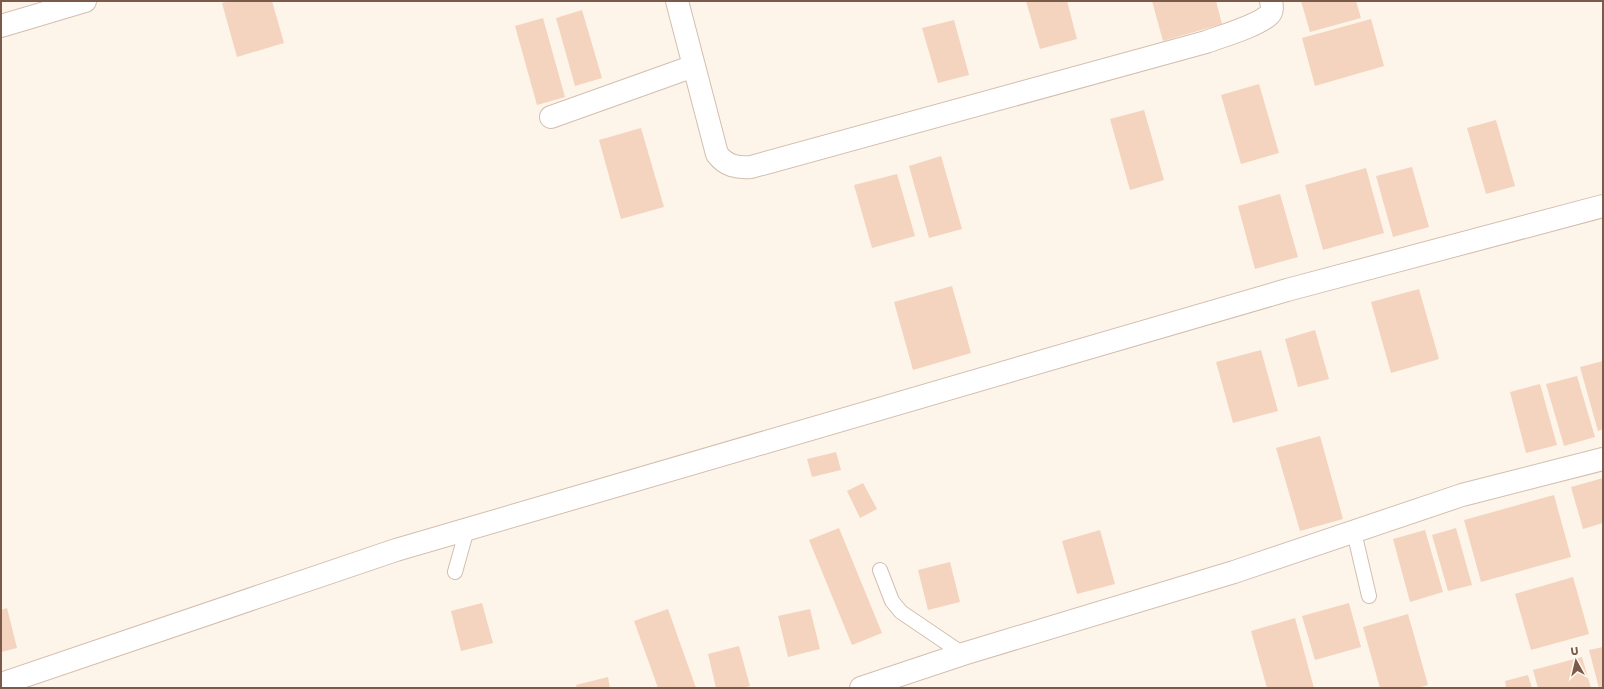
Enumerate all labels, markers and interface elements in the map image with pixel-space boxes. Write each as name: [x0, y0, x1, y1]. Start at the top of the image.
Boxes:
north arrow: [1556, 641, 1596, 681]
text: U: [1570, 643, 1580, 660]

